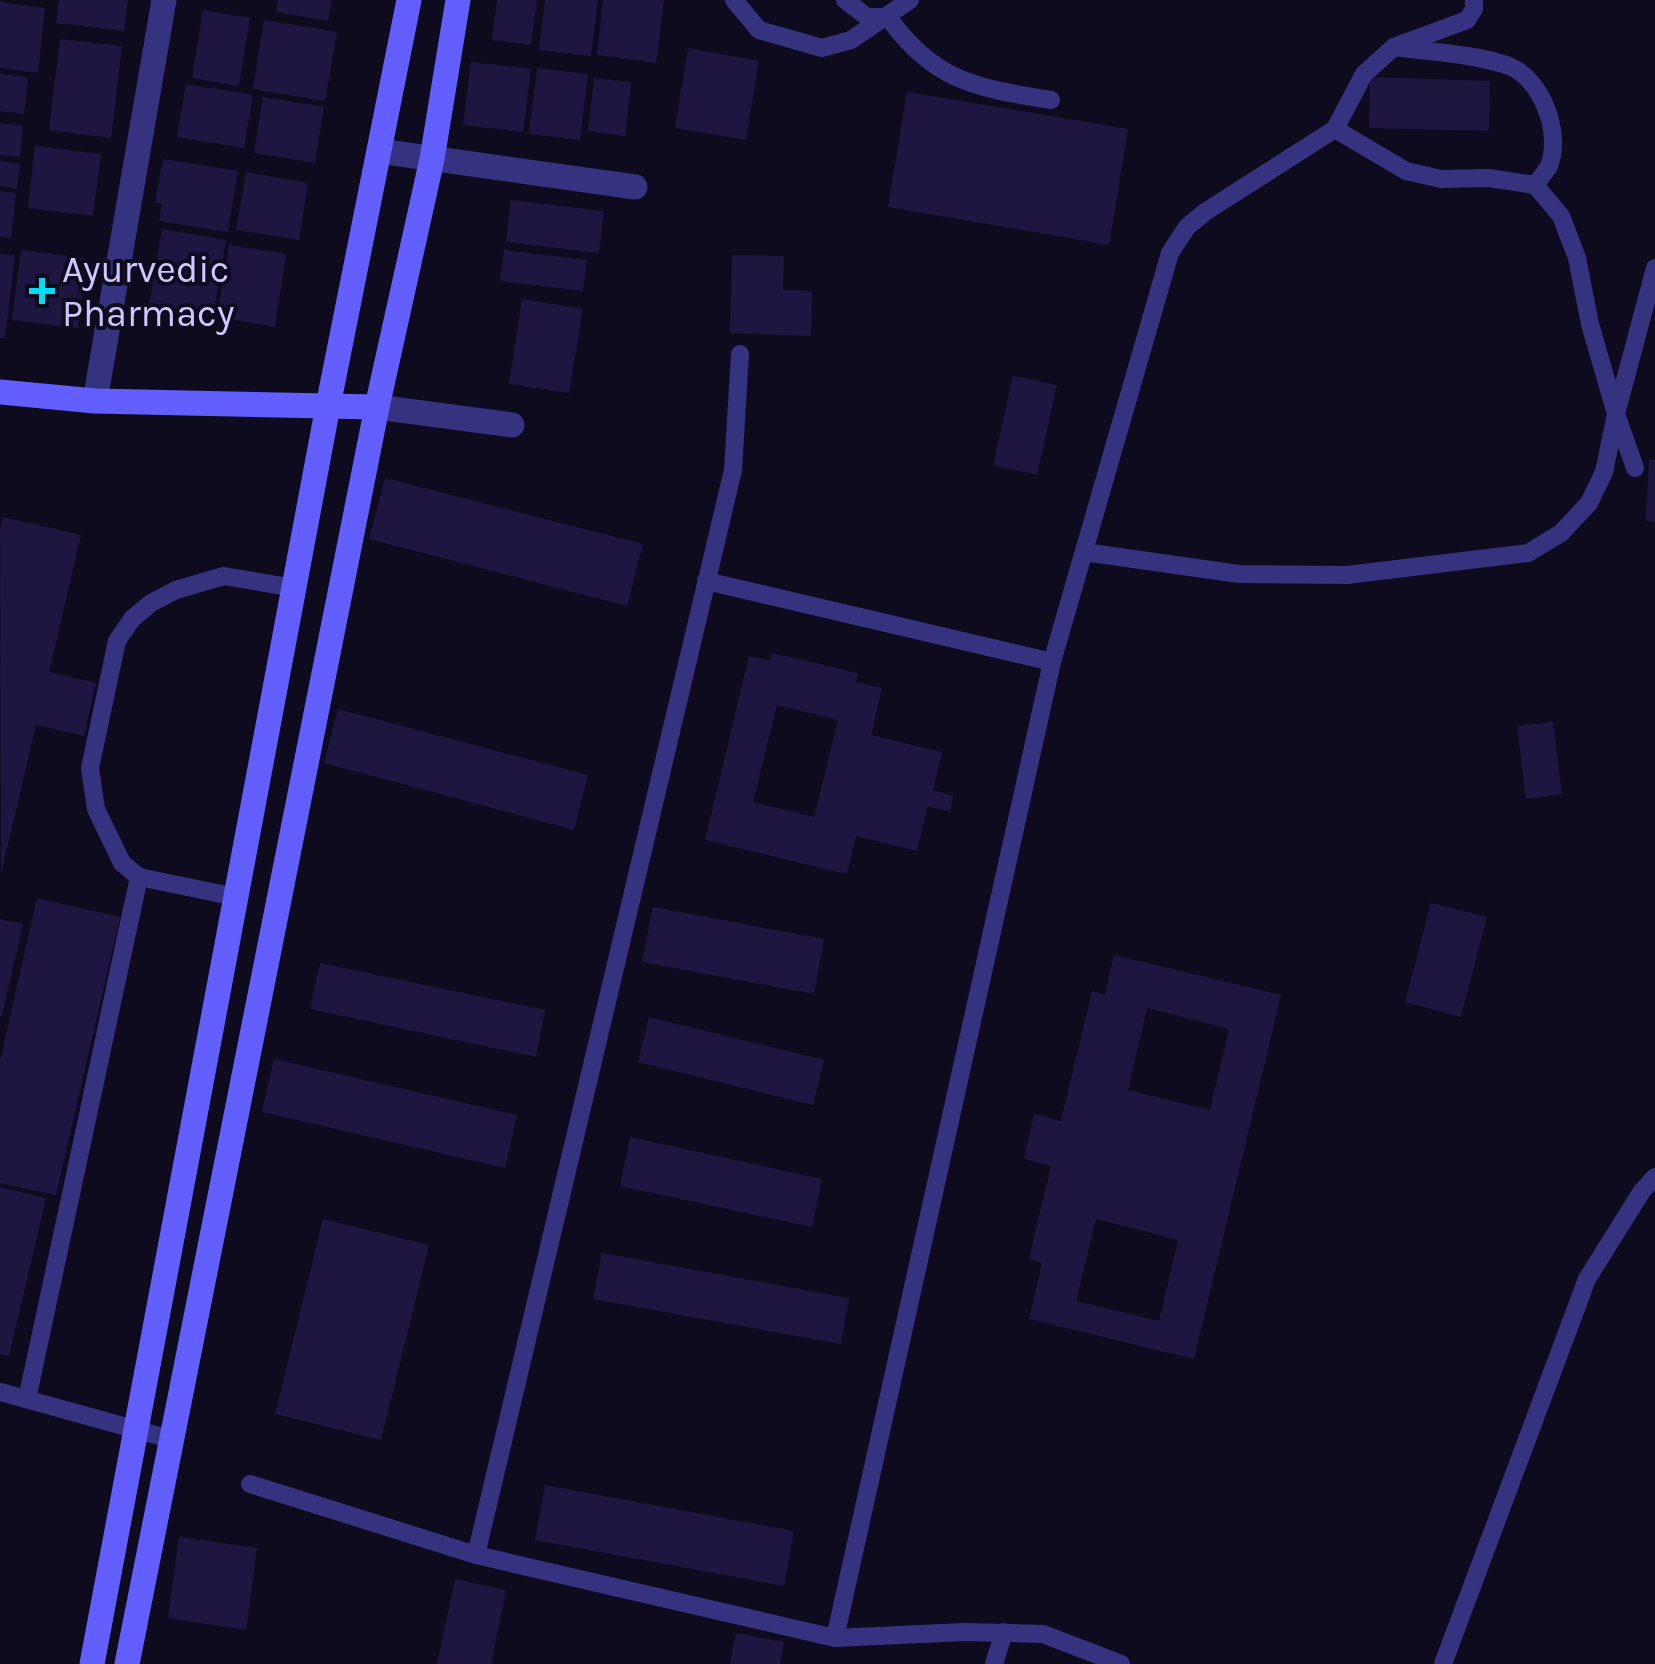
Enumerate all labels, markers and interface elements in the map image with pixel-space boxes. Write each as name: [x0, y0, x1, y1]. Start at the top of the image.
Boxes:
place label: Ayurvedic Pharmacy: [62, 247, 235, 336]
marker: Ayurvedic Pharmacy: [31, 280, 53, 302]

